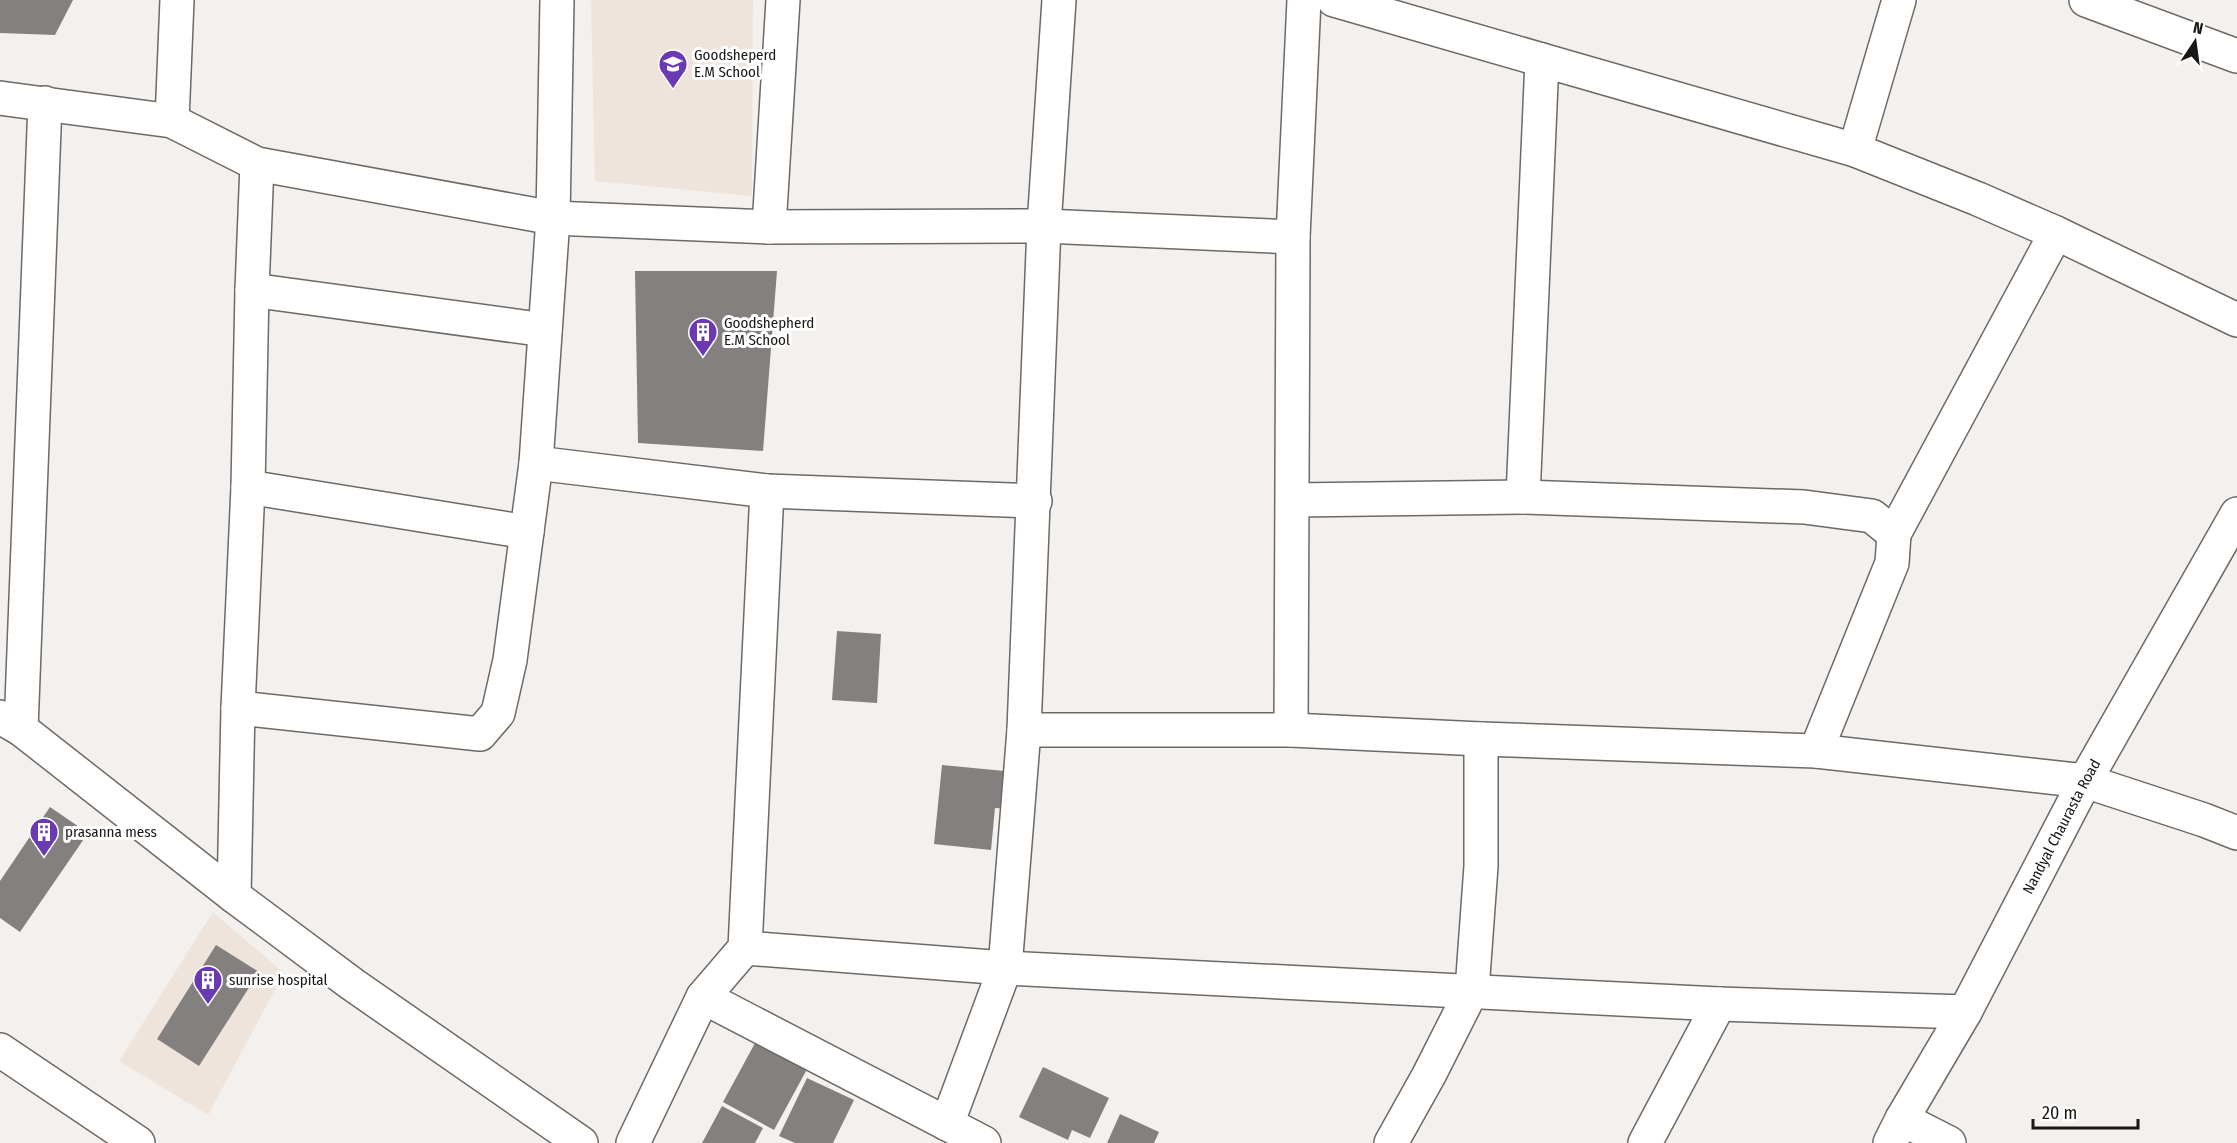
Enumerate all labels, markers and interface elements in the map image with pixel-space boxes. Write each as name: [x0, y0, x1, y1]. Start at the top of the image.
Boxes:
north arrow: [2165, 12, 2225, 72]
text: N: [2191, 18, 2205, 38]
place label: Goodsheperd E.M School: [694, 46, 776, 81]
school or university icon: Goodsheperd E.M School: [657, 48, 689, 90]
place label: Goodshepherd E.M School: [724, 314, 814, 349]
building icon: Goodshepherd E.M School: [687, 316, 719, 358]
street label: Nandyal Chaurasta Road: [2019, 756, 2104, 897]
building icon: prasanna mess: [28, 816, 60, 858]
place label: prasanna mess: [65, 823, 157, 841]
building icon: sunrise hospital: [192, 964, 224, 1006]
place label: sunrise hospital: [229, 971, 327, 989]
scale bar: [2033, 1092, 2138, 1130]
text: 20 m: [2042, 1102, 2077, 1124]

